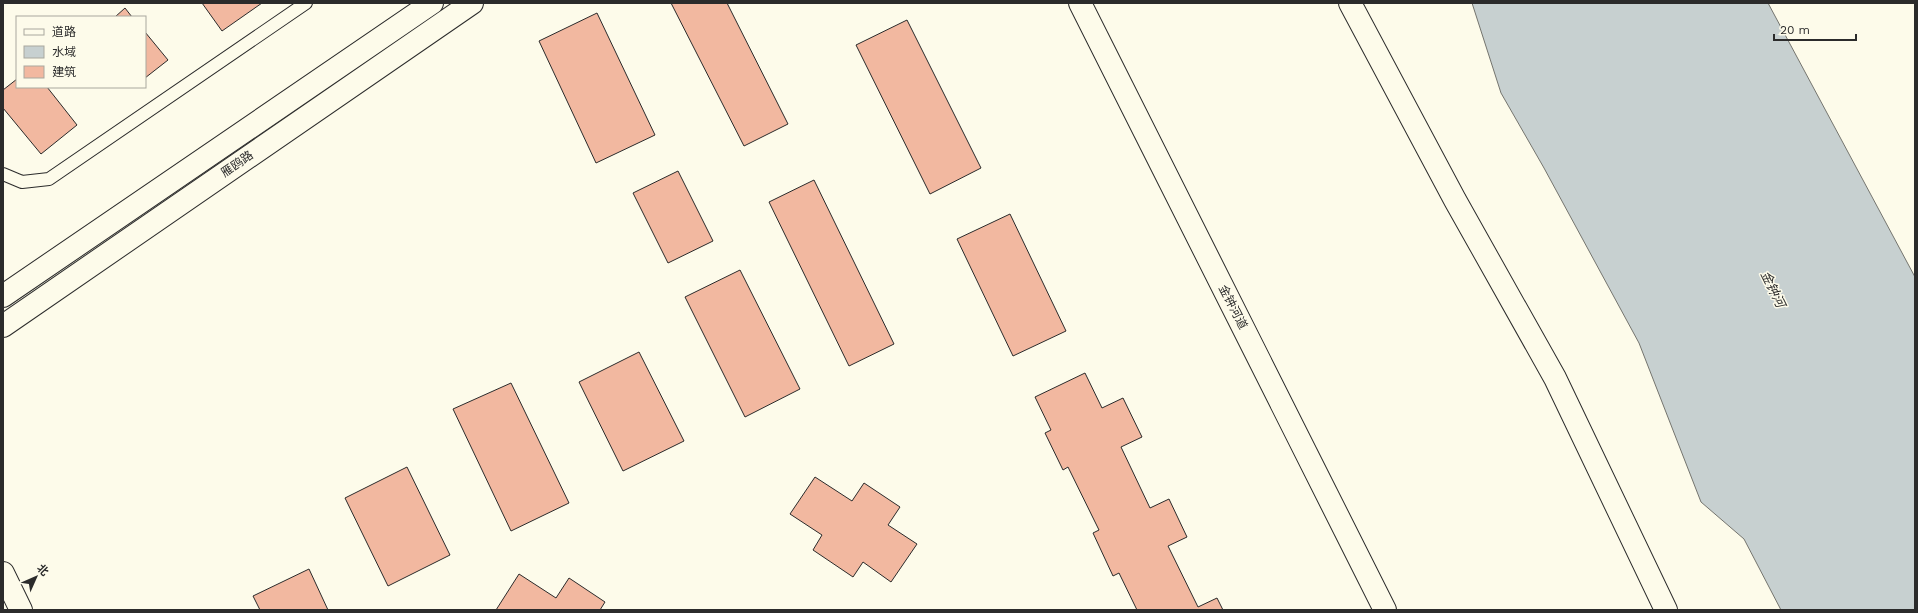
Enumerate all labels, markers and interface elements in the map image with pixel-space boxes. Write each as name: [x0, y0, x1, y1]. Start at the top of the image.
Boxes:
legend: [16, 16, 146, 88]
scale bar: [1774, 16, 1856, 42]
text: 20 m: [1780, 23, 1810, 37]
text: 道路: [52, 25, 76, 39]
text: 水域: [52, 45, 76, 59]
text: 建筑: [52, 65, 76, 79]
street label: 雁鸥路: [218, 148, 256, 180]
water label: 金钟河: [1758, 268, 1790, 313]
street label: 金钟河道: [1216, 282, 1250, 332]
north arrow: [16, 557, 56, 597]
text: 北: [34, 562, 51, 579]

